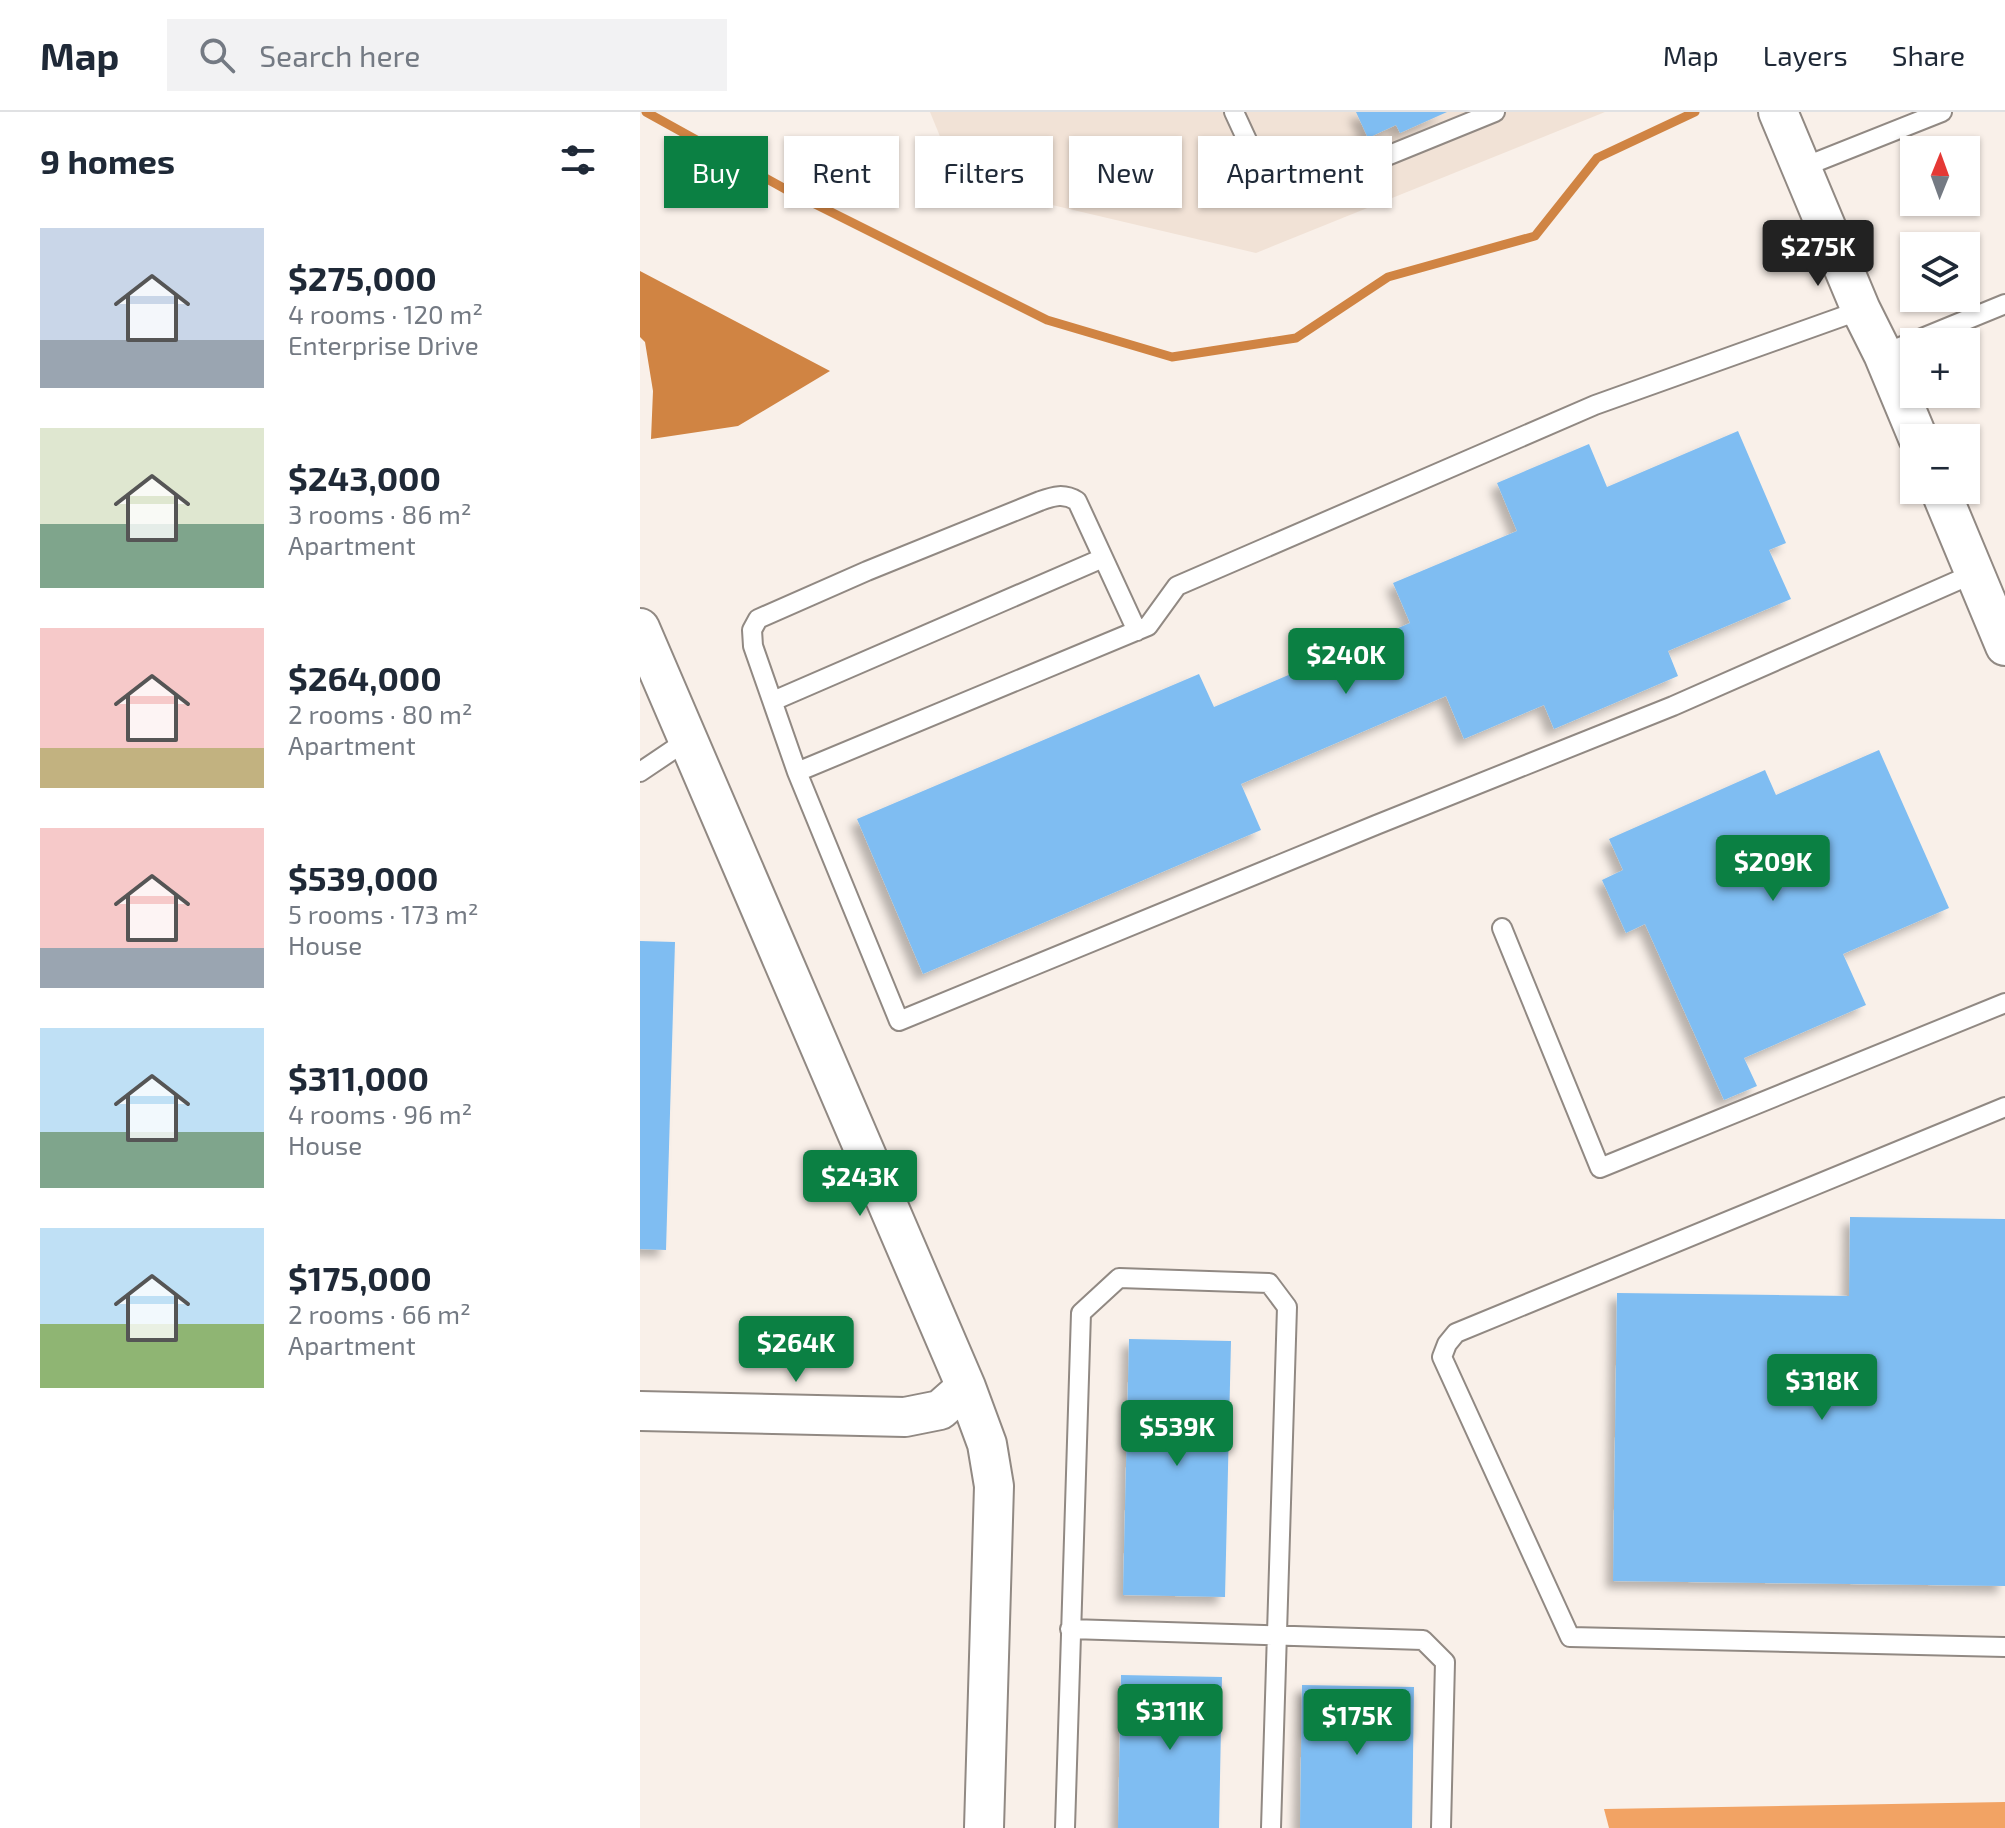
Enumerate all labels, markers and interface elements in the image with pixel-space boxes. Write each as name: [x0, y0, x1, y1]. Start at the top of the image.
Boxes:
search box: [167, 19, 727, 91]
text: Map: [40, 32, 119, 78]
icon: search: [195, 33, 239, 77]
text: Search here: [259, 37, 420, 73]
text: Map: [1663, 38, 1719, 72]
text: Layers: [1763, 38, 1848, 72]
text: Share: [1892, 38, 1965, 72]
chip: Buy: [664, 136, 768, 208]
chip: Rent: [784, 136, 899, 208]
chip: Filters: [915, 136, 1053, 208]
chip: New: [1069, 136, 1182, 208]
chip: Apartment: [1198, 136, 1392, 208]
north arrow: [1900, 136, 1980, 216]
map controls: [1900, 136, 1980, 504]
icon: filters: [556, 138, 600, 182]
text: 9 homes: [40, 140, 175, 181]
pin: $275K: [1762, 220, 1874, 288]
text: $275K: [1781, 230, 1855, 261]
button: layers: [1900, 232, 1980, 312]
text: $275,000: [288, 257, 437, 298]
icon: home: [104, 260, 200, 356]
text: 4 rooms · 120 m²: [288, 298, 483, 329]
button: +: [1900, 328, 1980, 408]
text: Enterprise Drive: [288, 329, 479, 360]
button: −: [1900, 424, 1980, 504]
text: $243,000: [288, 457, 441, 498]
icon: home: [104, 460, 200, 556]
text: 3 rooms · 86 m²: [288, 498, 472, 529]
text: Apartment: [288, 529, 416, 560]
pin: $240K: [1290, 628, 1402, 696]
text: $240K: [1306, 638, 1386, 669]
text: $264,000: [288, 657, 442, 698]
icon: home: [104, 660, 200, 756]
text: 2 rooms · 80 m²: [288, 698, 473, 729]
text: Apartment: [288, 729, 416, 760]
pin: $209K: [1717, 835, 1829, 903]
text: $209K: [1734, 845, 1812, 876]
text: $539,000: [288, 857, 438, 898]
icon: home: [104, 860, 200, 956]
text: 5 rooms · 173 m²: [288, 898, 479, 929]
text: House: [288, 929, 362, 960]
text: $311,000: [288, 1057, 429, 1098]
icon: home: [104, 1060, 200, 1156]
text: 4 rooms · 96 m²: [288, 1098, 472, 1129]
text: House: [288, 1129, 362, 1160]
pin: $243K: [804, 1150, 916, 1218]
text: $243K: [821, 1160, 899, 1191]
text: $175,000: [288, 1257, 432, 1298]
icon: home: [104, 1260, 200, 1356]
text: 2 rooms · 66 m²: [288, 1298, 471, 1329]
pin: $264K: [740, 1316, 852, 1384]
text: $264K: [757, 1326, 835, 1357]
text: Apartment: [288, 1329, 416, 1360]
pin: $318K: [1766, 1354, 1878, 1422]
text: $318K: [1785, 1364, 1859, 1395]
pin: $539K: [1121, 1400, 1233, 1468]
text: $539K: [1139, 1410, 1215, 1441]
pin: $311K: [1114, 1684, 1226, 1752]
pin: $175K: [1301, 1689, 1413, 1757]
text: $311K: [1136, 1694, 1204, 1725]
text: $175K: [1322, 1699, 1392, 1730]

